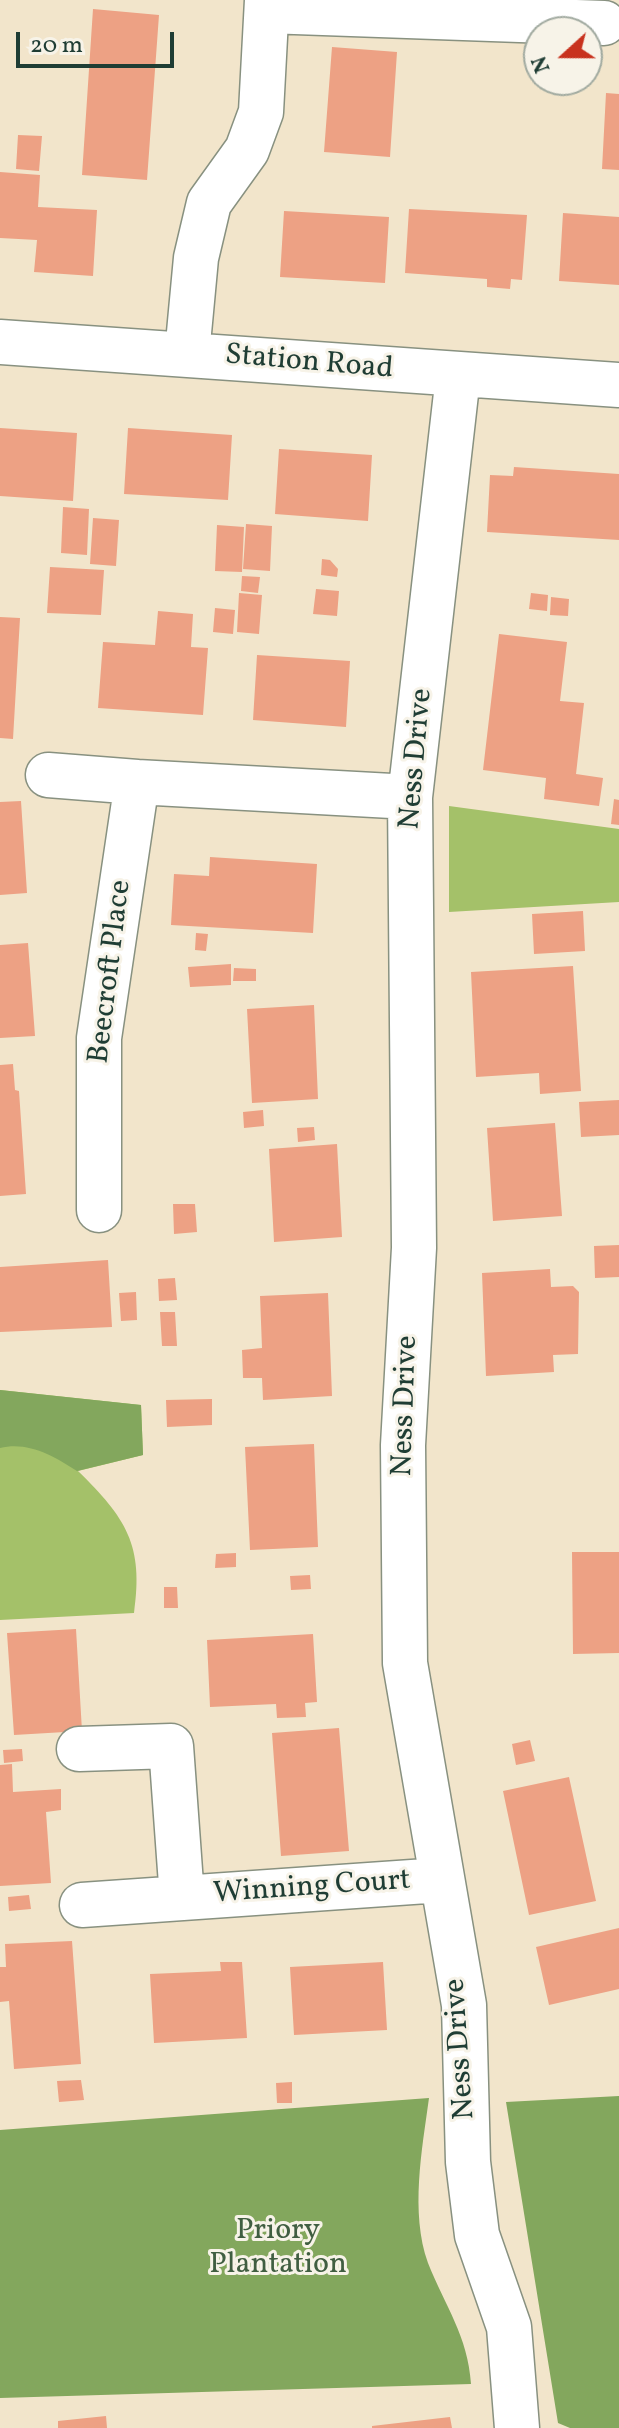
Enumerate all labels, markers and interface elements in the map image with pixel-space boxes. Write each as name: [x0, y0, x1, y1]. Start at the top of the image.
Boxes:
scale bar: [20, 16, 178, 66]
north arrow: [523, 16, 603, 96]
text: 20 m: [30, 29, 83, 63]
text: N: [525, 51, 559, 77]
street label: Station Road: [223, 339, 395, 389]
street label: Ness Drive: [394, 687, 442, 831]
street label: Beecroft Place: [83, 878, 141, 1066]
street label: Ness Drive: [387, 1335, 427, 1477]
street label: Winning Court: [212, 1864, 412, 1914]
street label: Ness Drive: [439, 1977, 485, 2121]
park label: Priory Plantation: [209, 2214, 347, 2284]

